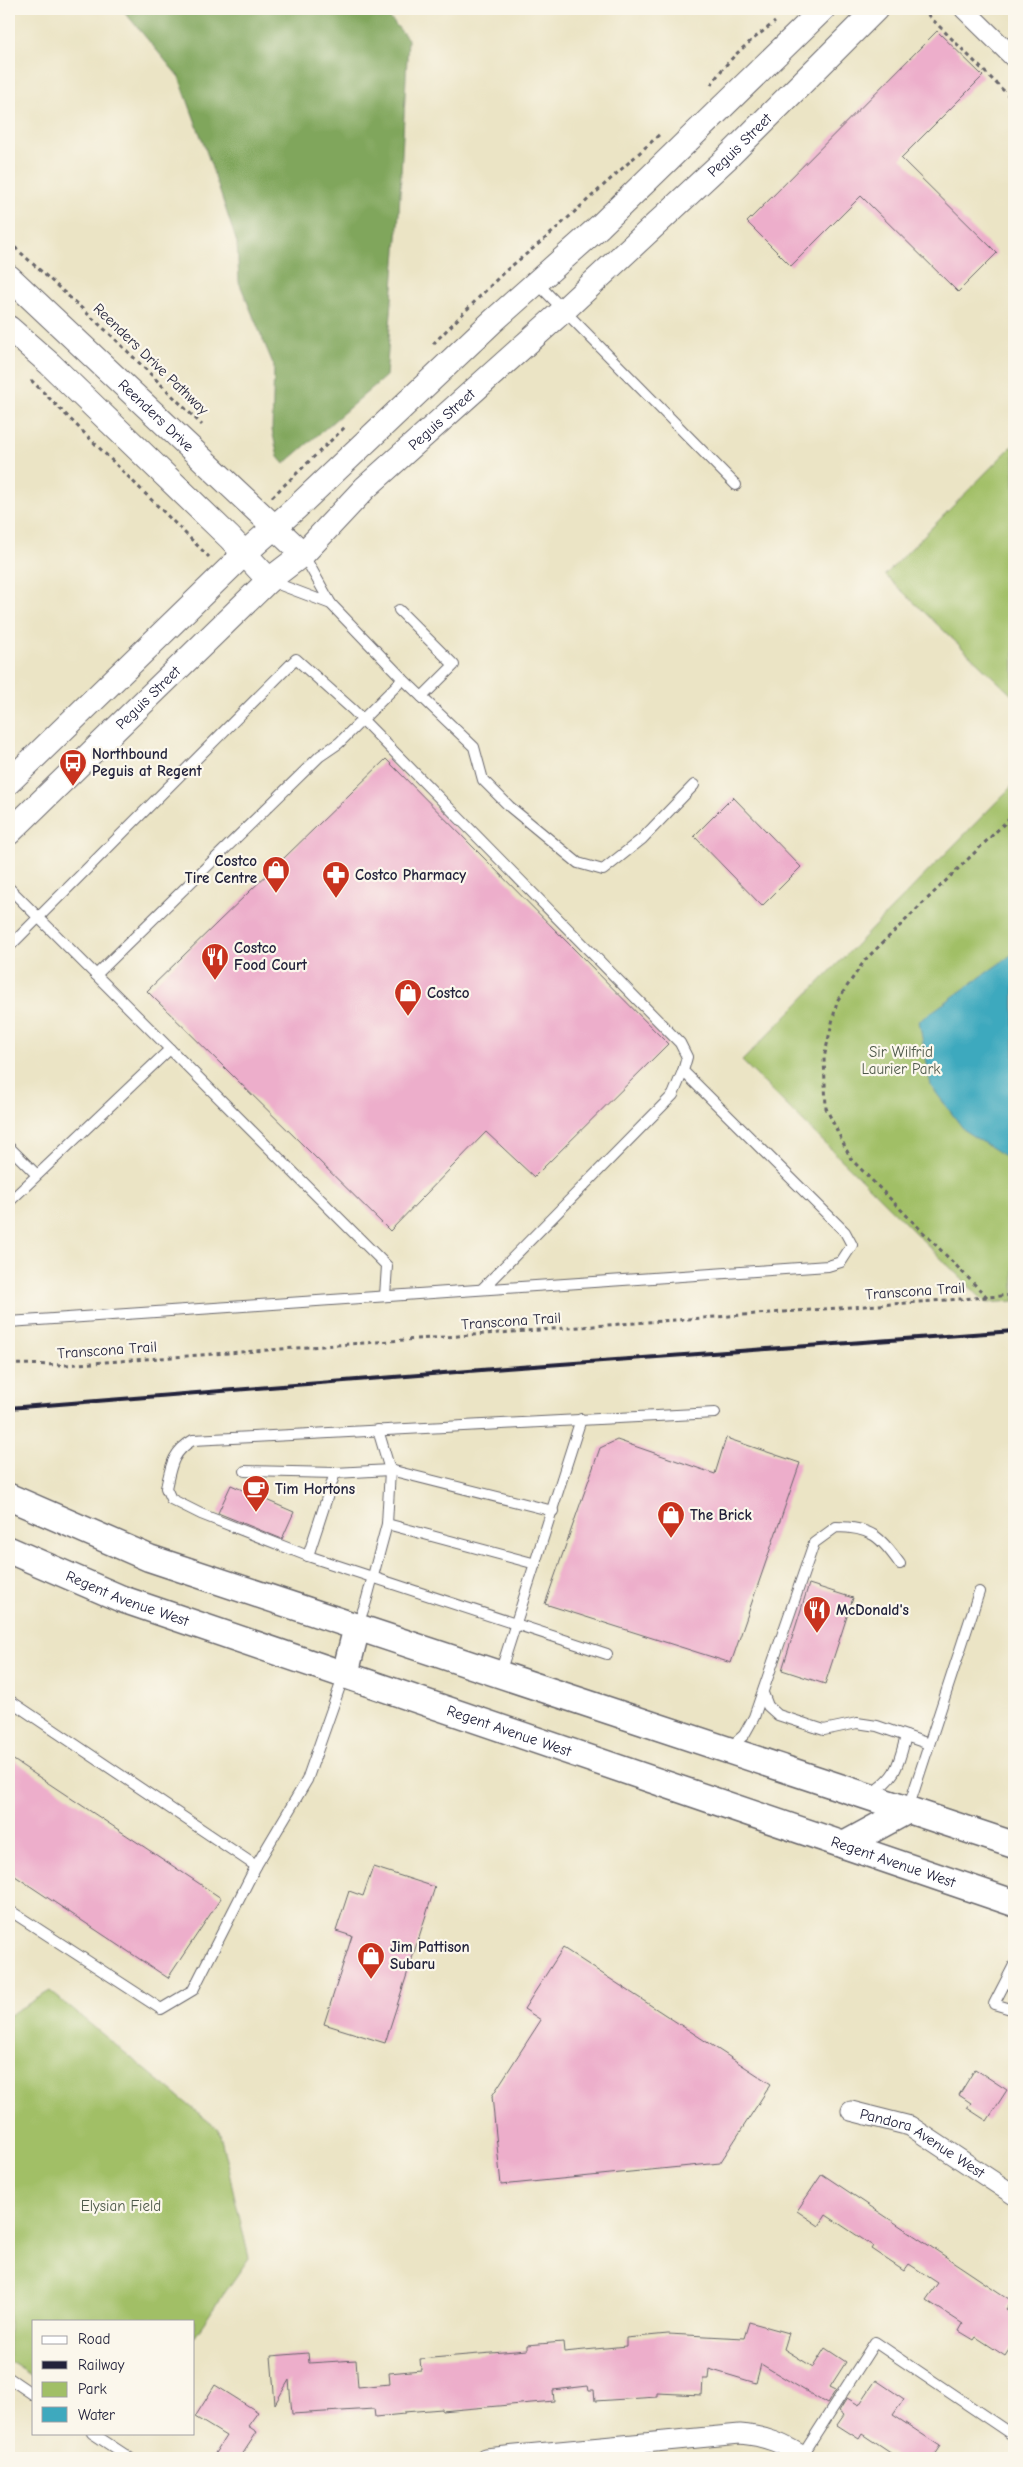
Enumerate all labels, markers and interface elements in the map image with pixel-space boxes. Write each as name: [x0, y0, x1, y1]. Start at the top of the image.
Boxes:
street label: Peguis Street: [704, 109, 776, 181]
street label: Reenders Drive Pathway: [90, 299, 212, 419]
street label: Reenders Drive: [114, 376, 198, 456]
street label: Peguis Street: [405, 385, 479, 454]
street label: Peguis Street: [112, 662, 185, 733]
place label: Northbound Peguis at Regent: [92, 745, 203, 780]
bus stop icon: Northbound Peguis at Regent: [58, 748, 88, 787]
place label: Costco Tire Centre: [185, 852, 257, 887]
shop icon: Costco Tire Centre: [261, 855, 291, 894]
pharmacy icon: Costco Pharmacy: [321, 860, 351, 899]
place label: Costco Pharmacy: [355, 866, 466, 884]
place label: Costco Food Court: [234, 939, 308, 974]
restaurant icon: Costco Food Court: [200, 942, 230, 981]
shop icon: Costco: [393, 978, 423, 1017]
place label: Costco: [427, 984, 470, 1002]
park label: Sir Wilfrid Laurier Park: [861, 1043, 941, 1078]
street label: Transcona Trail: [865, 1279, 965, 1303]
street label: Transcona Trail: [461, 1309, 561, 1333]
street label: Transcona Trail: [57, 1338, 157, 1362]
cafe icon: Tim Hortons: [241, 1474, 271, 1513]
place label: Tim Hortons: [275, 1480, 355, 1498]
shop icon: The Brick: [656, 1500, 686, 1539]
place label: The Brick: [690, 1506, 752, 1524]
street label: Regent Avenue West: [63, 1567, 192, 1630]
restaurant icon: McDonald's: [802, 1595, 832, 1634]
place label: McDonald's: [836, 1601, 909, 1619]
street label: Regent Avenue West: [444, 1701, 574, 1761]
street label: Regent Avenue West: [829, 1832, 958, 1892]
place label: Jim Pattison Subaru: [390, 1938, 470, 1973]
shop icon: Jim Pattison Subaru: [356, 1941, 386, 1980]
street label: Pandora Avenue West: [858, 2105, 989, 2182]
park label: Elysian Field: [81, 2197, 161, 2215]
legend: [32, 2320, 195, 2434]
text: Road: [78, 2330, 110, 2348]
text: Railway: [78, 2356, 125, 2374]
text: Park: [78, 2380, 107, 2398]
text: Water: [78, 2406, 115, 2424]

